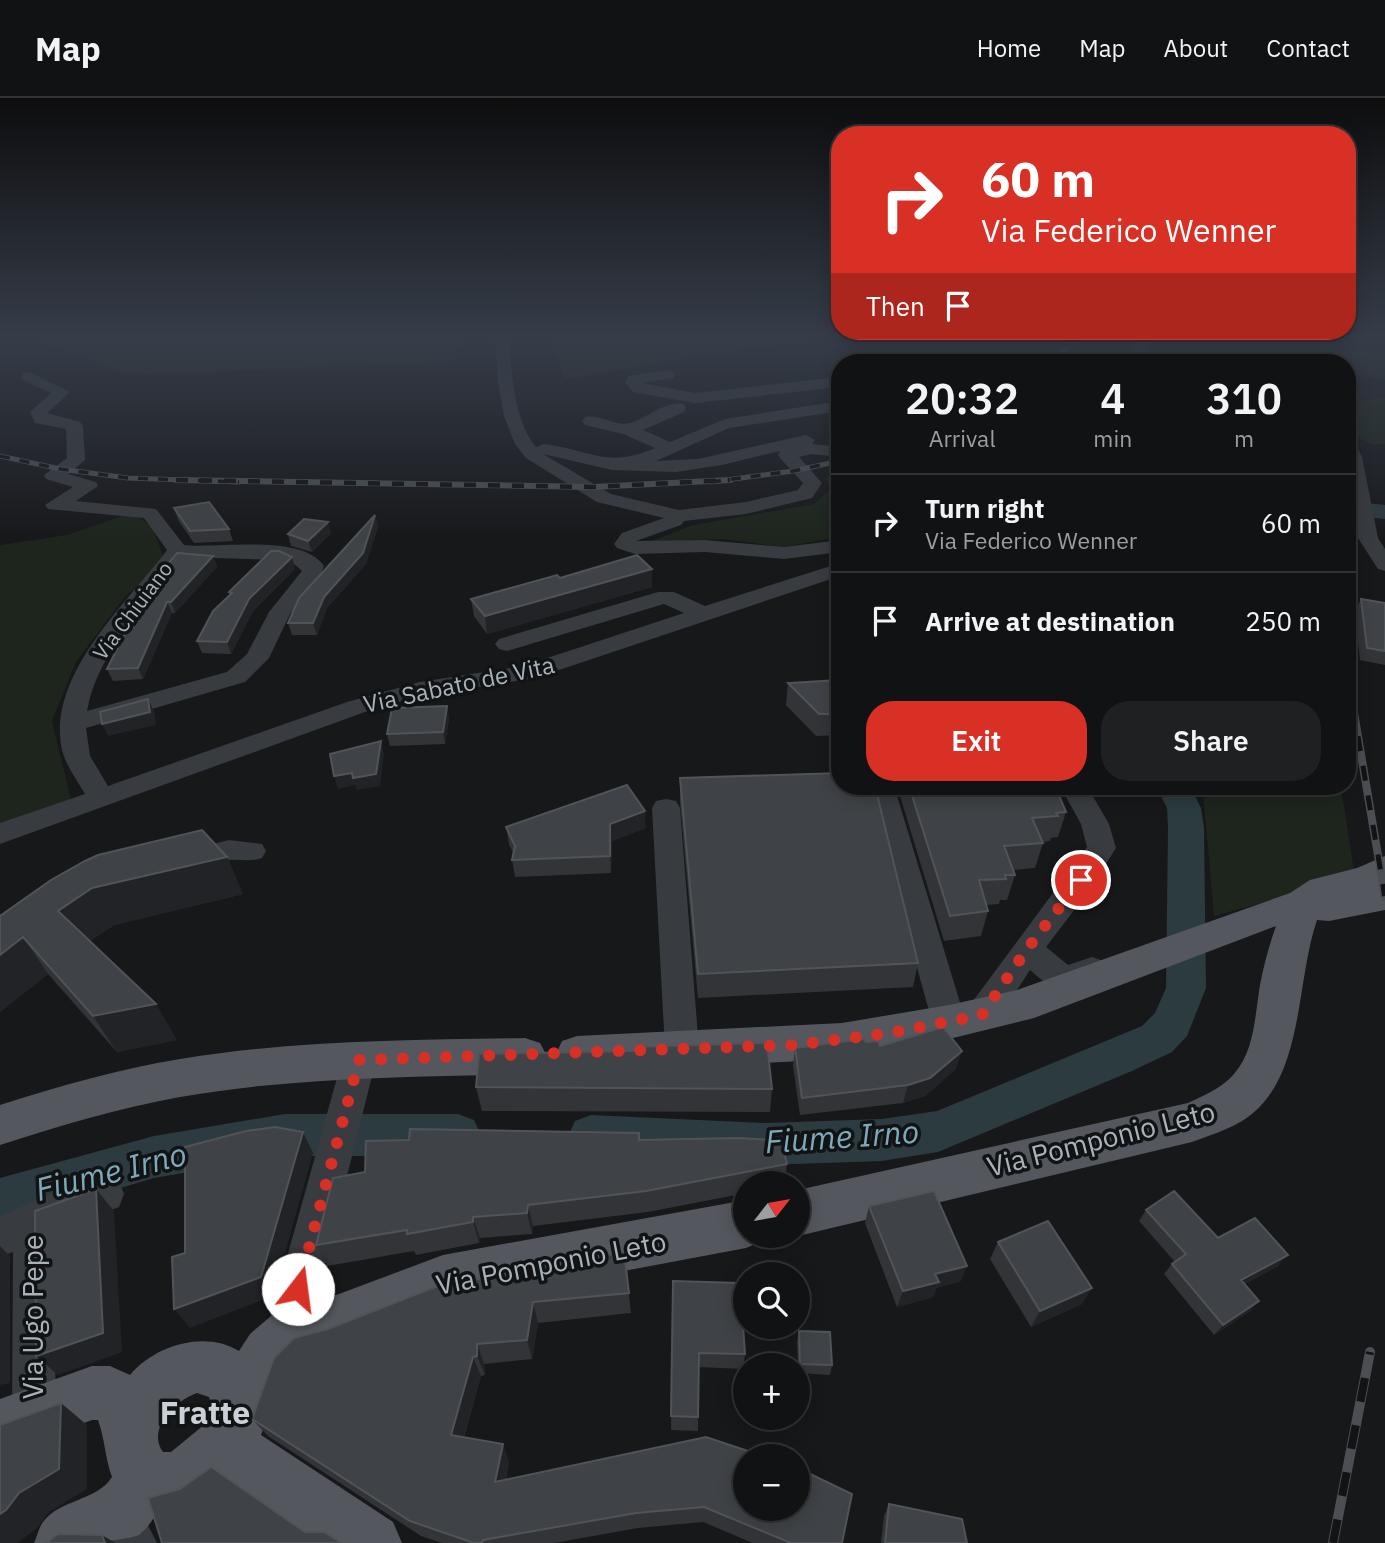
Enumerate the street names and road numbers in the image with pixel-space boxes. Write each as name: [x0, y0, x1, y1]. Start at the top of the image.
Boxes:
street label: Via Chiuiano: [86, 555, 178, 665]
street label: Via Sabato de Vita: [360, 648, 557, 720]
street label: Via Pomponio Leto: [983, 1092, 1219, 1185]
street label: Via Pomponio Leto: [433, 1222, 669, 1303]
street label: Via Ugo Pepe: [14, 1235, 51, 1399]

